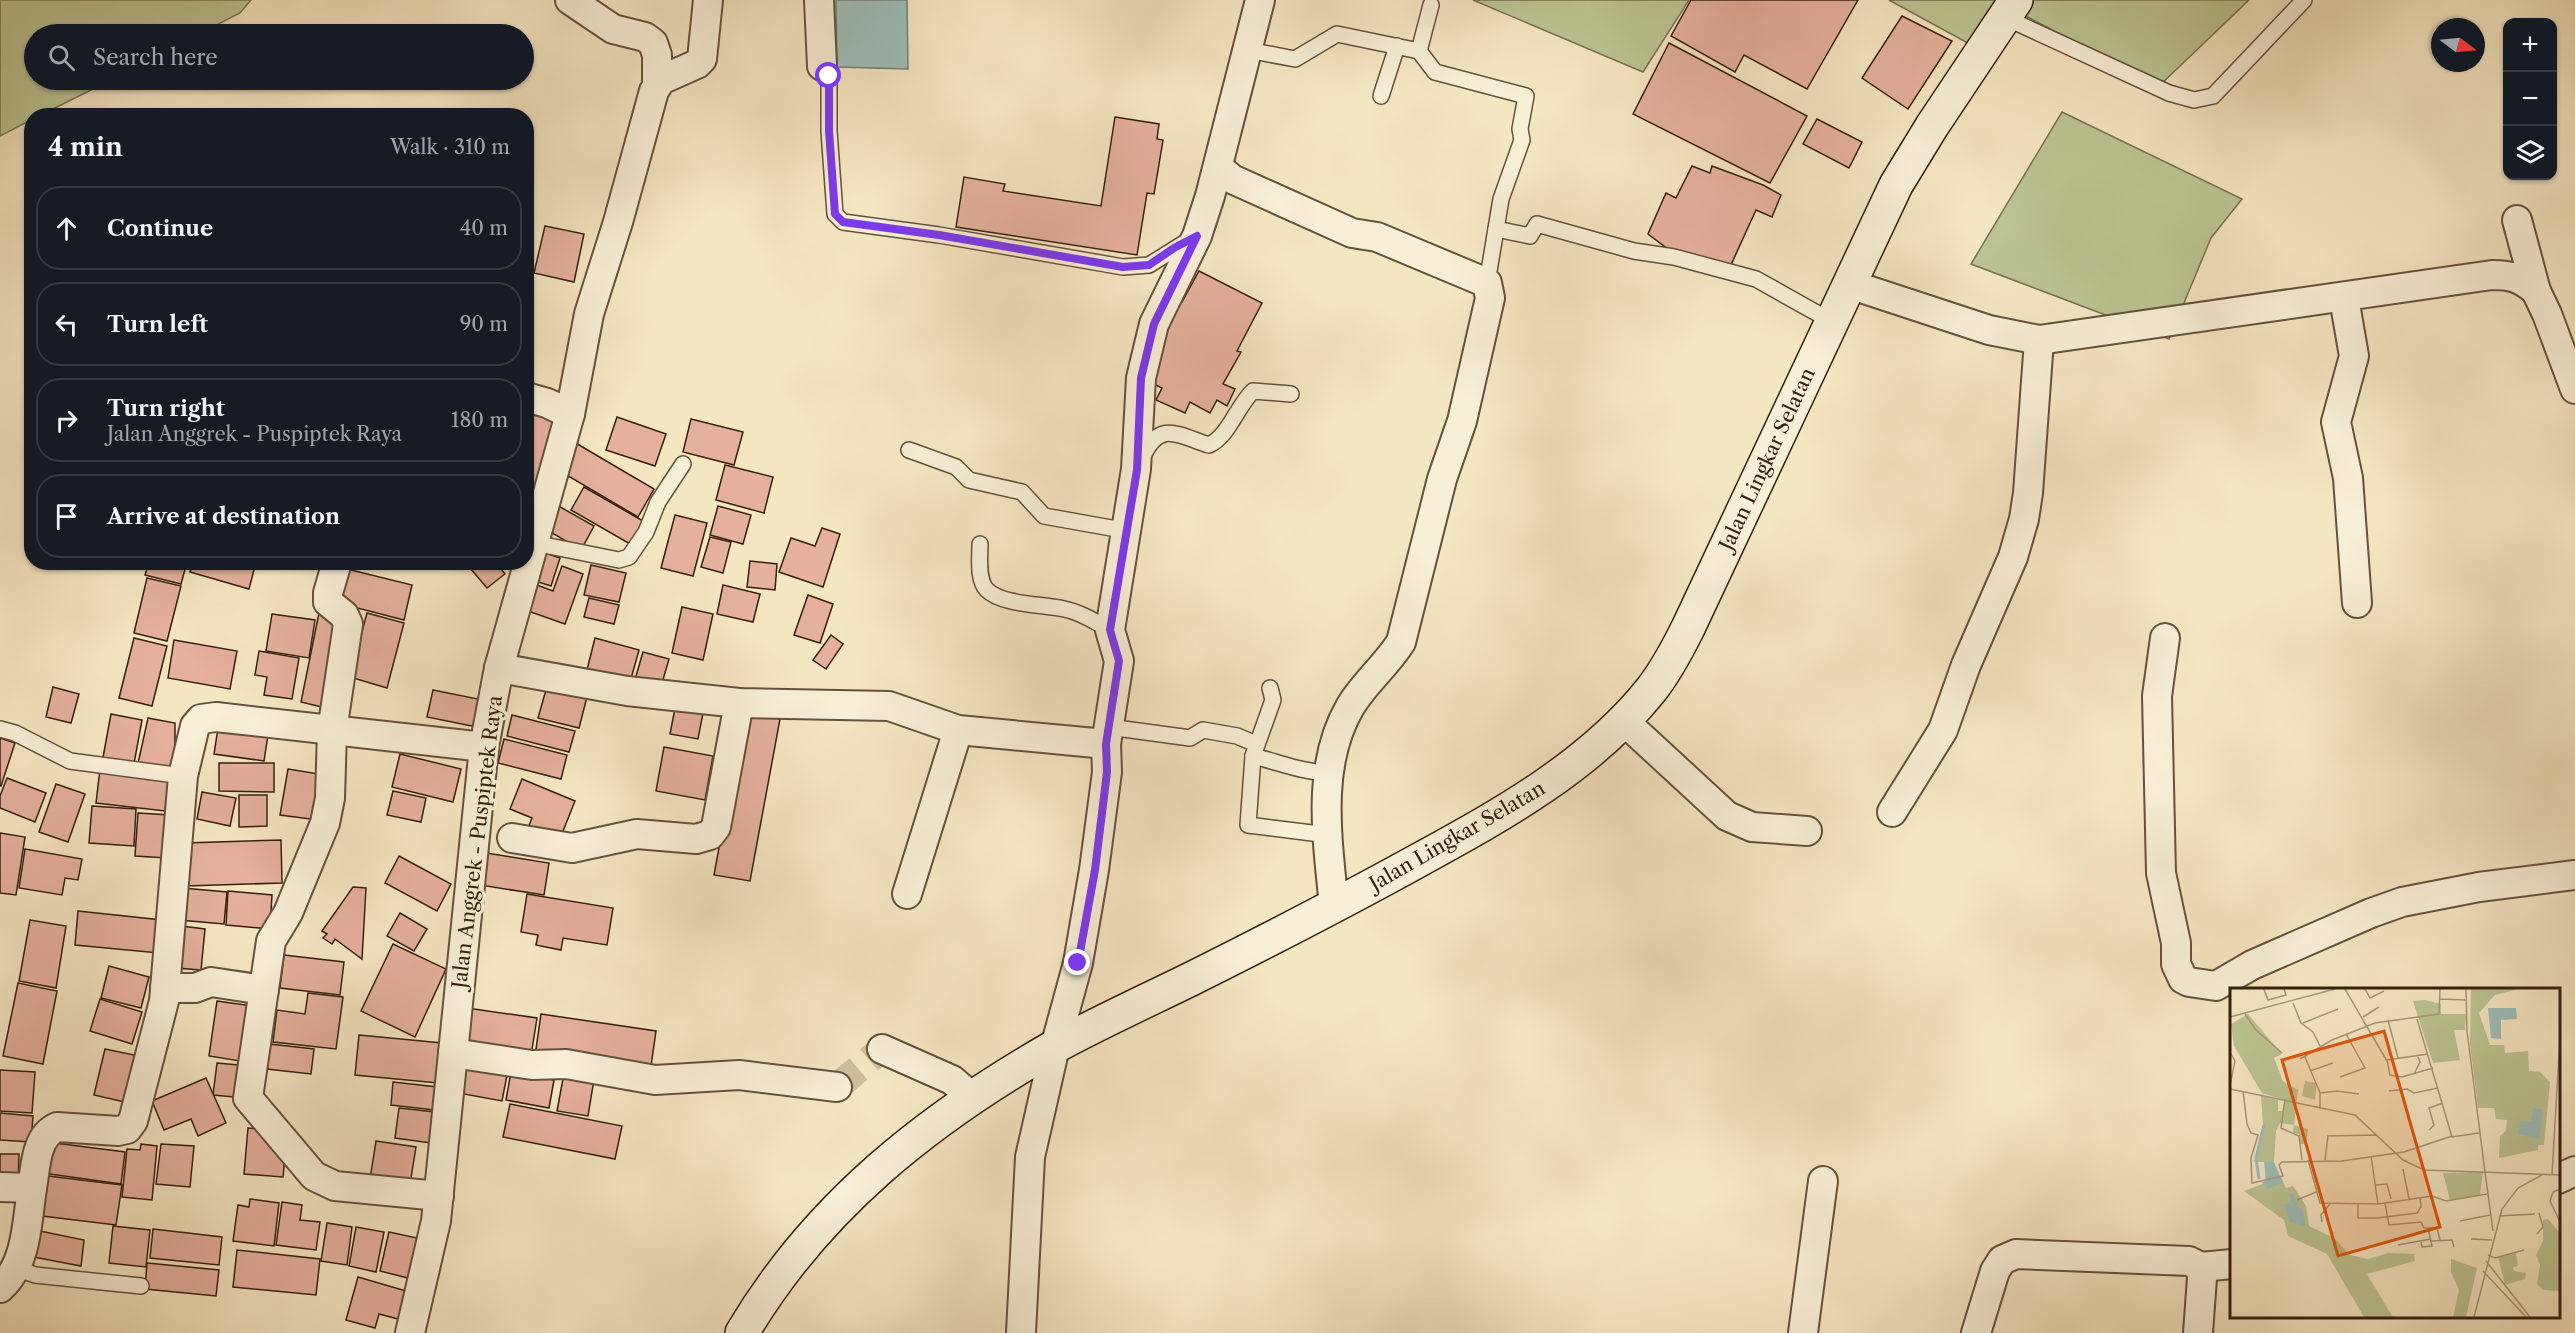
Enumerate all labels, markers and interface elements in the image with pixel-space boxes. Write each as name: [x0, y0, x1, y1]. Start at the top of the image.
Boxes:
north arrow: [2431, 18, 2485, 72]
map controls: [2503, 18, 2557, 180]
button: +: [2503, 18, 2557, 72]
search box: [24, 24, 534, 90]
icon: search: [45, 41, 78, 74]
text: Search here: [93, 44, 218, 71]
route start: [815, 62, 841, 88]
button: −: [2503, 72, 2557, 126]
button: layers: [2503, 126, 2557, 180]
text: 4 min: [48, 131, 123, 163]
text: Walk · 310 m: [390, 135, 510, 159]
icon: ahead: [50, 212, 83, 245]
text: Continue: [107, 215, 213, 242]
text: 40 m: [460, 216, 508, 240]
icon: left: [50, 308, 83, 341]
text: Turn left: [107, 311, 208, 338]
text: 90 m: [460, 312, 508, 336]
street label: Jalan Lingkar Selatan: [1713, 363, 1820, 557]
text: Turn right: [107, 395, 225, 422]
icon: right: [50, 404, 83, 437]
text: 180 m: [451, 408, 508, 432]
text: Jalan Anggrek - Puspiptek Raya: [107, 422, 402, 446]
icon: arrive: [50, 500, 83, 533]
text: Arrive at destination: [107, 503, 340, 530]
street label: Jalan Anggrek - Puspiptek Raya: [447, 694, 507, 993]
street label: Jalan Lingkar Selatan: [1362, 776, 1550, 898]
route end: [1064, 949, 1090, 975]
inset map: [2230, 988, 2560, 1318]

